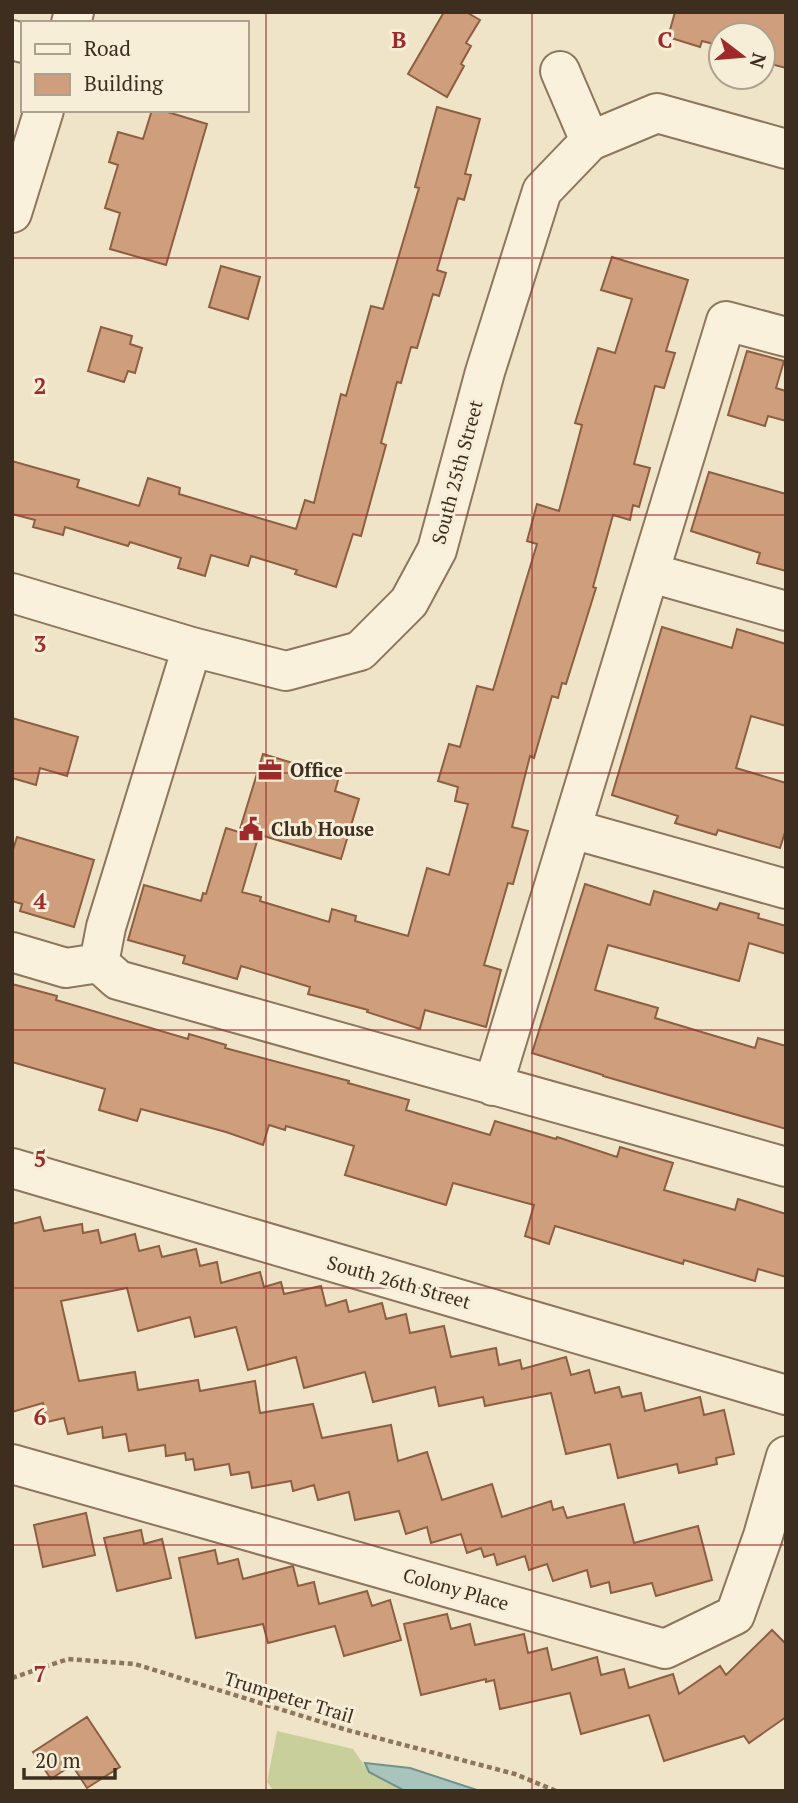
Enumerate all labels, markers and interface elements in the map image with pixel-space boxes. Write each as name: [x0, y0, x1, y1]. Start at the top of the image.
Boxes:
legend: [21, 21, 248, 112]
north arrow: [707, 21, 777, 91]
text: B: [392, 24, 407, 55]
text: C: [658, 24, 673, 55]
text: Road: [84, 34, 131, 62]
text: N: [745, 50, 773, 72]
text: Building: [84, 69, 164, 97]
text: 2: [34, 370, 47, 401]
street label: South 25th Street: [425, 397, 488, 547]
text: 3: [34, 628, 47, 659]
office icon: Office: [256, 756, 284, 784]
place label: Office: [290, 757, 343, 782]
public building icon: Club House: [237, 815, 265, 843]
place label: Club House: [271, 816, 374, 841]
text: 4: [34, 885, 47, 916]
text: 5: [34, 1143, 47, 1174]
street label: South 26th Street: [324, 1249, 474, 1314]
text: 6: [34, 1401, 47, 1432]
street label: Colony Place: [400, 1562, 512, 1616]
text: 7: [34, 1658, 47, 1689]
street label: Trumpeter Trail: [221, 1665, 357, 1728]
scale bar: [24, 1736, 116, 1780]
text: 20 m: [35, 1746, 81, 1774]

